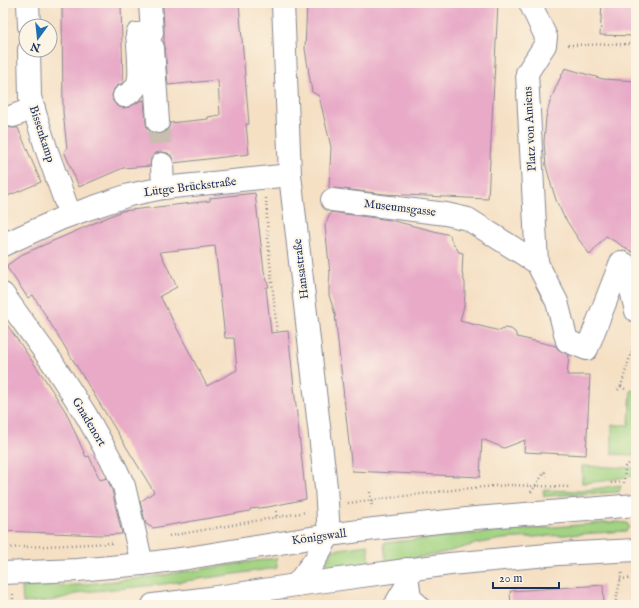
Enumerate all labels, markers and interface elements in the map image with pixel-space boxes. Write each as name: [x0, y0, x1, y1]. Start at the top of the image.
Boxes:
north arrow: [18, 18, 58, 58]
text: N: [29, 39, 43, 55]
street label: Platz von Amiens: [520, 86, 540, 172]
street label: Bissenkamp: [25, 104, 58, 165]
street label: Lütge Brückstraße: [143, 174, 238, 200]
street label: Museumsgasse: [363, 196, 437, 220]
street label: Hansastraße: [290, 237, 312, 300]
street label: Gnadenort: [69, 395, 109, 449]
street label: Königswall: [291, 526, 348, 548]
scale bar: [493, 564, 559, 590]
text: 20 m: [499, 571, 522, 586]

